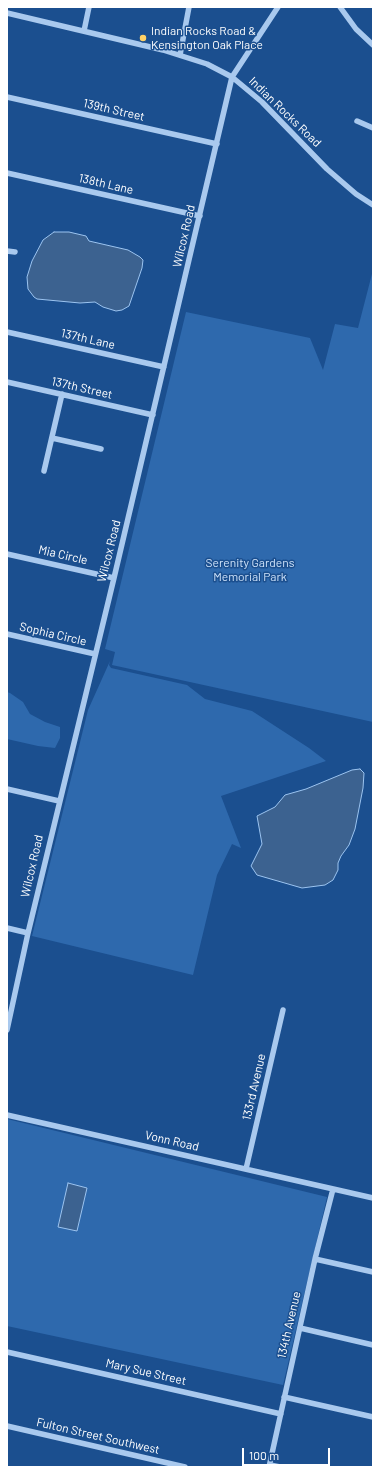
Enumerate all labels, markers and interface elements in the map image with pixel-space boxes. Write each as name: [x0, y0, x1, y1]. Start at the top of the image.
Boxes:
place label: Indian Rocks Road & Kensington Oak Place: [151, 24, 263, 52]
marker: Indian Rocks Road & Kensington Oak Place: [138, 33, 148, 43]
street label: Indian Rocks Road: [246, 74, 324, 150]
street label: 139th Street: [82, 96, 146, 124]
street label: 138th Lane: [77, 171, 135, 197]
street label: Wilcox Road: [170, 203, 198, 269]
street label: 137th Lane: [60, 326, 116, 352]
street label: 137th Street: [50, 374, 114, 402]
street label: Wilcox Road: [94, 518, 124, 584]
street label: Mia Circle: [37, 542, 89, 568]
park label: Serenity Gardens Memorial Park: [206, 556, 294, 584]
street label: Sophia Circle: [18, 619, 88, 649]
street label: Wilcox Road: [18, 833, 46, 899]
street label: 133rd Avenue: [239, 1052, 269, 1122]
street label: Vonn Road: [144, 1128, 200, 1154]
street label: 134th Avenue: [274, 1290, 304, 1360]
street label: Mary Sue Street: [104, 1356, 188, 1388]
street label: Fulton Street Southwest: [35, 1415, 161, 1457]
scale bar: [244, 1440, 332, 1466]
text: 100 m: [249, 1448, 279, 1462]

